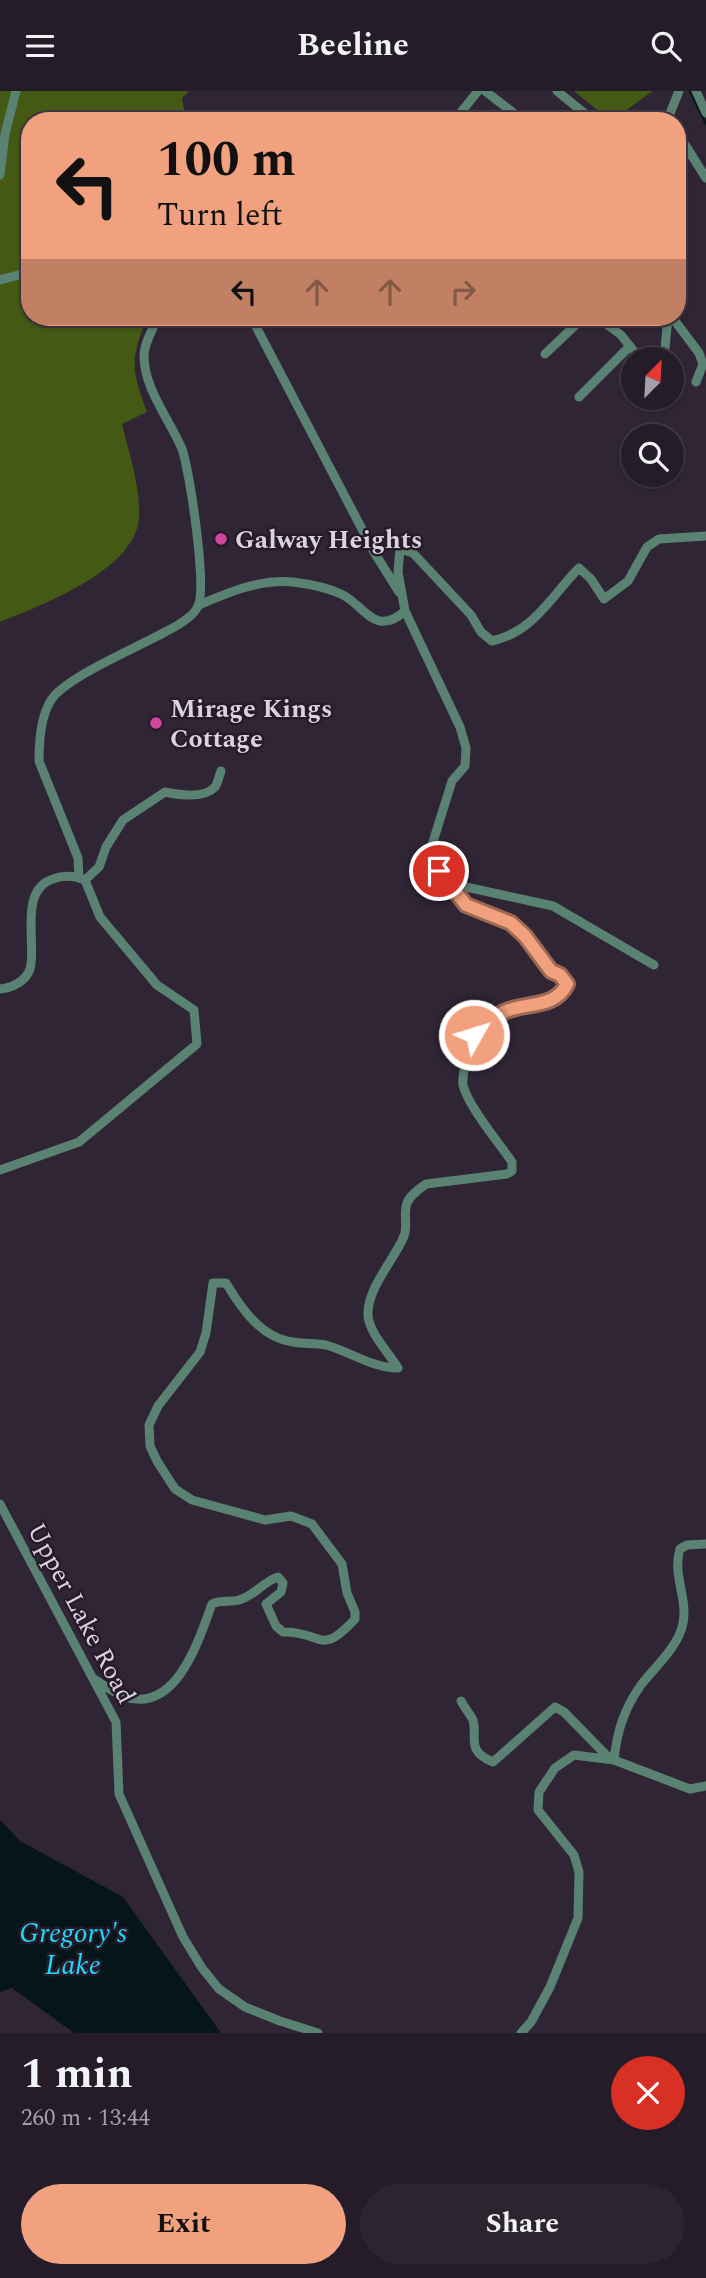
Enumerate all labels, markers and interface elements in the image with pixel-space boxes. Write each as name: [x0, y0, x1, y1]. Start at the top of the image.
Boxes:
text: Beeline: [297, 21, 409, 70]
icon: menu: [21, 27, 59, 65]
icon: search: [647, 27, 685, 65]
text: 100 m: [157, 123, 296, 198]
icon: left: [42, 140, 133, 231]
text: Turn left: [157, 191, 283, 240]
icon: left: [225, 273, 263, 311]
icon: ahead: [298, 273, 336, 311]
icon: ahead: [371, 273, 409, 311]
icon: right: [444, 273, 482, 311]
north arrow: [621, 347, 684, 409]
map controls: [621, 347, 684, 487]
button: search: [621, 424, 684, 487]
place label: Galway Heights: [235, 520, 422, 560]
marker: Galway Heights: [213, 531, 229, 547]
place label: Mirage Kings Cottage: [170, 689, 332, 759]
marker: Mirage Kings Cottage: [148, 715, 164, 731]
pin: [409, 841, 469, 901]
icon: arrive: [420, 852, 458, 890]
position arrow: [437, 998, 511, 1072]
street label: Upper Lake Road: [16, 1516, 146, 1711]
water label: Gregory's Lake: [19, 1912, 127, 1987]
text: 1 min: [21, 2043, 133, 2106]
button: close: [611, 2056, 685, 2130]
text: 260 m · 13:44: [21, 2101, 150, 2136]
button: Exit: [21, 2184, 346, 2264]
button: Share: [360, 2184, 685, 2264]

